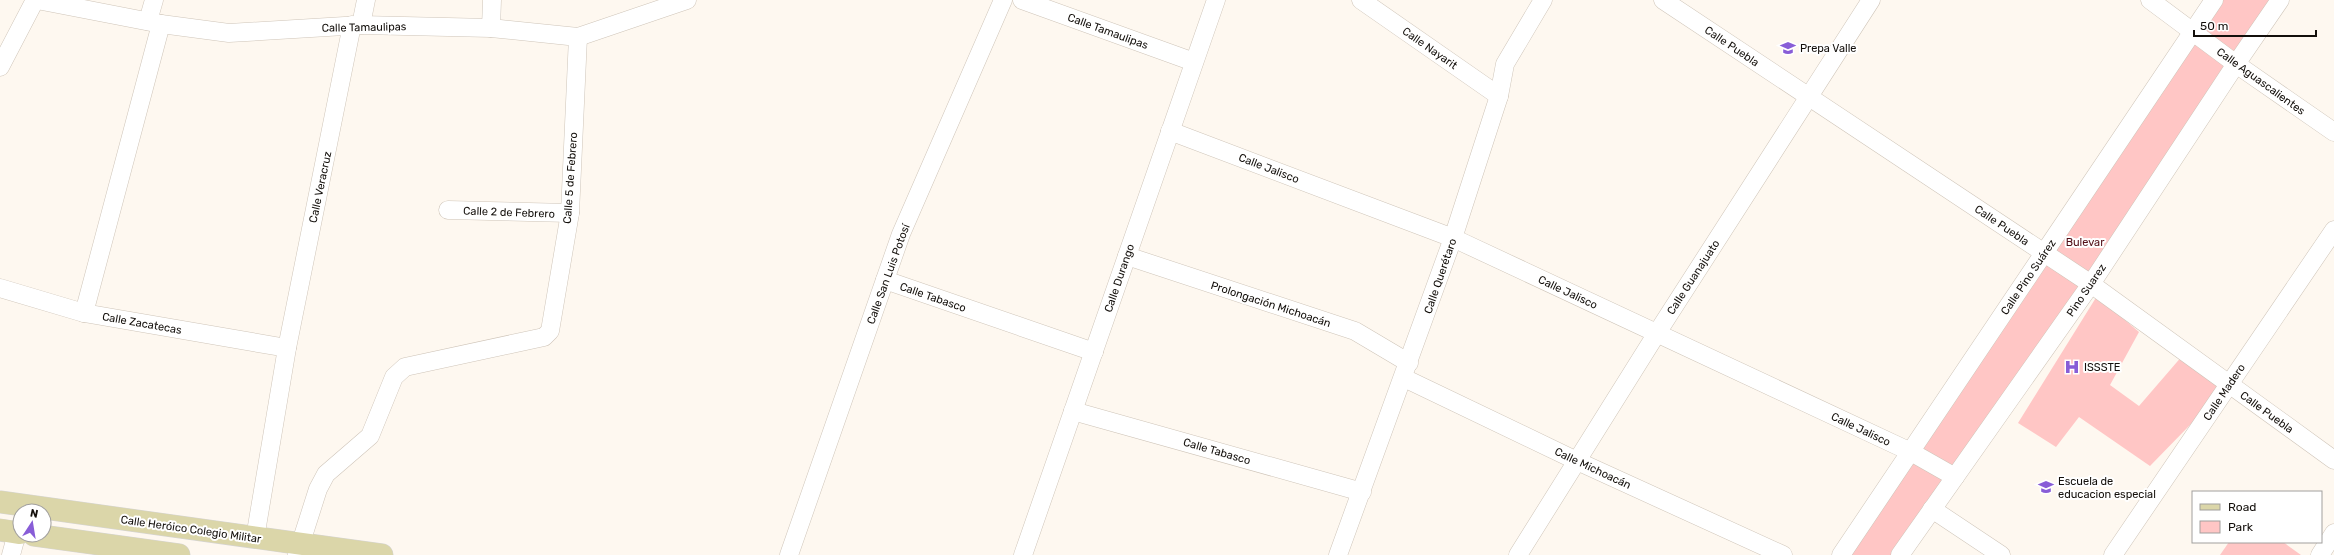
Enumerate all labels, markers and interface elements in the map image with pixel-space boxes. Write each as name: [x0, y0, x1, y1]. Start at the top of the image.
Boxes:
street label: Calle Tamaulipas: [1066, 11, 1150, 52]
scale bar: [2194, 12, 2316, 38]
text: 50 m: [2200, 19, 2228, 33]
street label: Calle Tamaulipas: [322, 20, 407, 35]
street label: Calle Puebla: [1702, 23, 1761, 69]
street label: Calle Nayarit: [1400, 25, 1460, 73]
school or university icon: Prepa Valle: [1779, 39, 1797, 57]
place label: Prepa Valle: [1800, 42, 1856, 55]
street label: Calle Aguascalientes: [2214, 45, 2308, 118]
street label: Calle 5 de Febrero: [561, 132, 580, 224]
street label: Calle Veracruz: [307, 150, 334, 224]
street label: Calle Jalisco: [1237, 151, 1301, 186]
street label: Calle Puebla: [1972, 202, 2031, 248]
street label: Calle 2 de Febrero: [463, 204, 555, 221]
street label: Calle San Luis Potosí: [864, 221, 913, 326]
park label: Bulevar: [2066, 236, 2105, 249]
street label: Calle Querétaro: [1422, 237, 1459, 316]
street label: Calle Guanajuato: [1664, 237, 1722, 317]
street label: Calle Pino Suárez: [1998, 237, 2059, 318]
street label: Calle Durango: [1102, 242, 1137, 314]
street label: Pino Suarez: [2064, 261, 2109, 319]
street label: Calle Jalisco: [1536, 273, 1600, 312]
street label: Prolongación Michoacán: [1209, 279, 1333, 330]
street label: Calle Tabasco: [898, 280, 968, 315]
street label: Calle Zacatecas: [101, 310, 183, 337]
hospital icon: ISSSTE: [2063, 358, 2081, 376]
place label: ISSSTE: [2084, 361, 2121, 374]
street label: Calle Madero: [2201, 361, 2248, 423]
street label: Calle Puebla: [2238, 389, 2296, 436]
street label: Calle Jalisco: [1829, 410, 1893, 449]
street label: Calle Tabasco: [1182, 436, 1252, 467]
street label: Calle Michoacán: [1552, 445, 1633, 492]
place label: Escuela de educacion especial: [2058, 475, 2156, 501]
school or university icon: Escuela de educacion especial: [2037, 478, 2055, 496]
legend: [2192, 491, 2322, 543]
text: Road: [2228, 500, 2256, 514]
north arrow: [12, 503, 52, 543]
text: N: [29, 507, 39, 521]
street label: Calle Heróico Colegio Militar: [120, 513, 263, 546]
text: Park: [2228, 520, 2254, 534]

